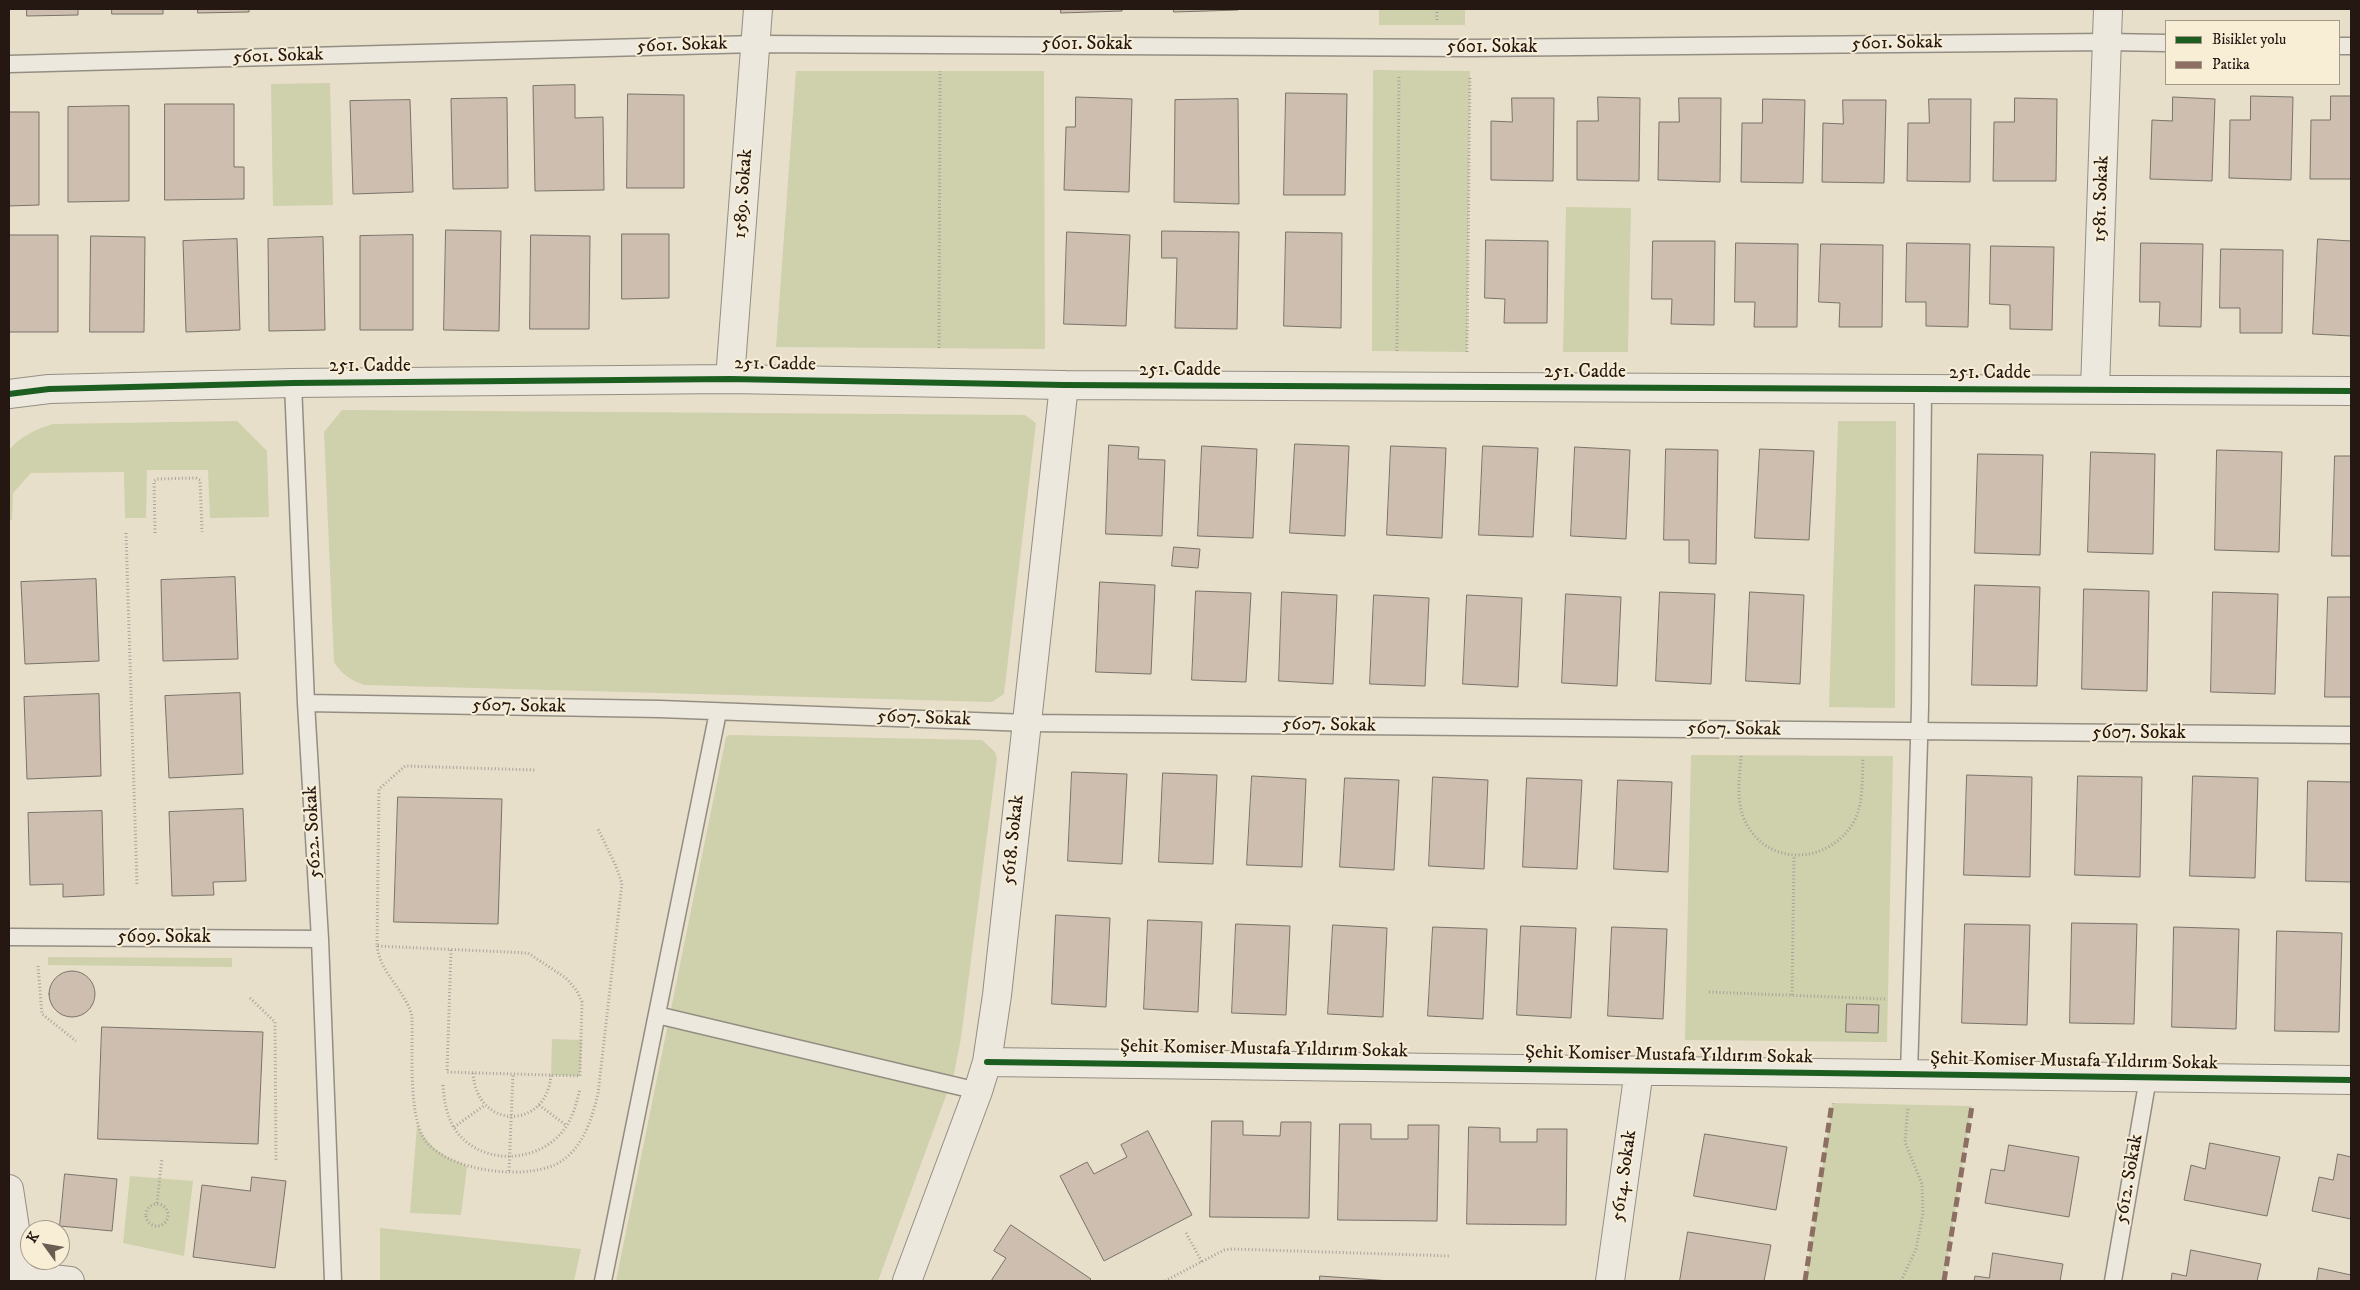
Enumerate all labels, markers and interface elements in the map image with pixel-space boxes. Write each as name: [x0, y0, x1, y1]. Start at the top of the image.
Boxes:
legend: [2165, 20, 2340, 85]
text: Bisiklet yolu: [2212, 30, 2286, 49]
street label: 5601. Sokak: [1851, 32, 1943, 56]
street label: 5601. Sokak: [636, 33, 728, 59]
street label: 5601. Sokak: [1041, 34, 1133, 56]
street label: 5601. Sokak: [1446, 37, 1538, 59]
street label: 5601. Sokak: [232, 44, 324, 70]
text: Patika: [2212, 55, 2250, 74]
street label: 1589. Sokak: [729, 148, 759, 240]
street label: 1581. Sokak: [2089, 155, 2115, 243]
street label: 251. Cadde: [734, 353, 816, 377]
street label: 251. Cadde: [329, 356, 411, 378]
street label: 251. Cadde: [1139, 360, 1221, 382]
street label: 251. Cadde: [1544, 362, 1626, 384]
street label: 251. Cadde: [1949, 363, 2031, 385]
street label: 5607. Sokak: [472, 695, 566, 719]
street label: 5607. Sokak: [877, 706, 971, 732]
street label: 5607. Sokak: [1282, 714, 1376, 738]
street label: 5607. Sokak: [1687, 718, 1781, 742]
street label: 5607. Sokak: [2092, 723, 2186, 745]
street label: 5622. Sokak: [300, 785, 328, 879]
street label: 5618. Sokak: [998, 794, 1030, 886]
street label: 5609. Sokak: [117, 927, 211, 949]
street label: Şehit Komiser Mustafa Yıldırım Sokak: [1120, 1036, 1408, 1064]
street label: Şehit Komiser Mustafa Yıldırım Sokak: [1525, 1042, 1813, 1070]
street label: Şehit Komiser Mustafa Yıldırım Sokak: [1930, 1048, 2218, 1076]
street label: 5614. Sokak: [1607, 1129, 1643, 1223]
street label: 5612. Sokak: [2111, 1132, 2149, 1226]
north arrow: [20, 1220, 70, 1270]
text: K: [23, 1229, 43, 1247]

